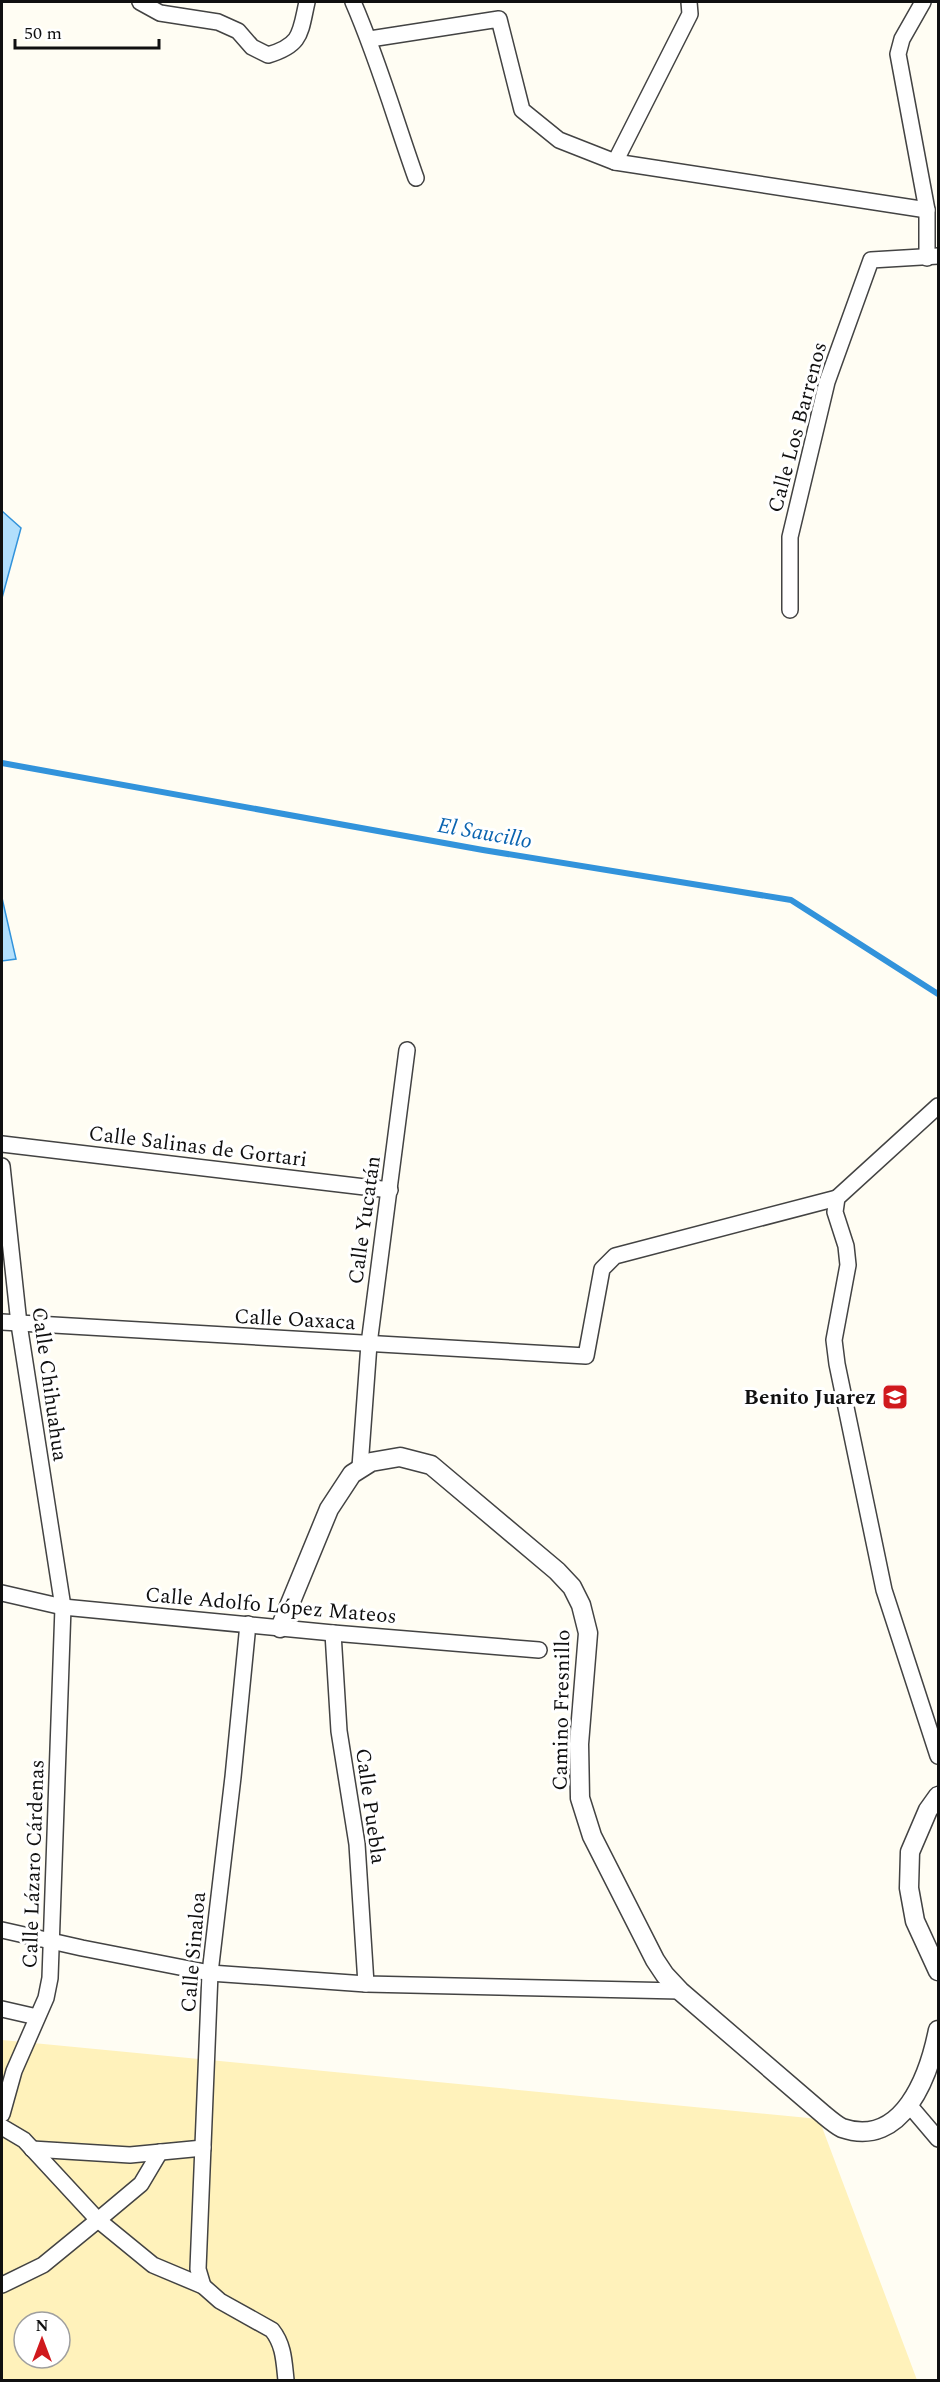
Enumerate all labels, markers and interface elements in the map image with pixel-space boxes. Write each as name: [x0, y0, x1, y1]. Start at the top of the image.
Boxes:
scale bar: [15, 12, 159, 50]
text: 50 m: [24, 20, 62, 47]
street label: Calle Los Barrenos: [760, 338, 836, 516]
water label: El Saucillo: [435, 809, 535, 858]
street label: Calle Salinas de Gortari: [87, 1118, 309, 1176]
street label: Calle Yucatán: [340, 1154, 390, 1286]
street label: Calle Oaxaca: [234, 1301, 357, 1339]
street label: Calle Chihuahua: [22, 1305, 76, 1464]
place label: Benito Juarez: [744, 1382, 876, 1414]
school or university icon: Benito Juarez: [880, 1382, 910, 1412]
street label: Calle Adolfo López Mateos: [144, 1579, 398, 1633]
street label: Camino Fresnillo: [545, 1629, 579, 1791]
street label: Calle Puebla: [346, 1746, 394, 1867]
street label: Calle Lázaro Cárdenas: [14, 1759, 54, 1969]
street label: Calle Sinaloa: [173, 1890, 215, 2014]
north arrow: [12, 2310, 72, 2370]
text: N: [35, 2314, 49, 2338]

